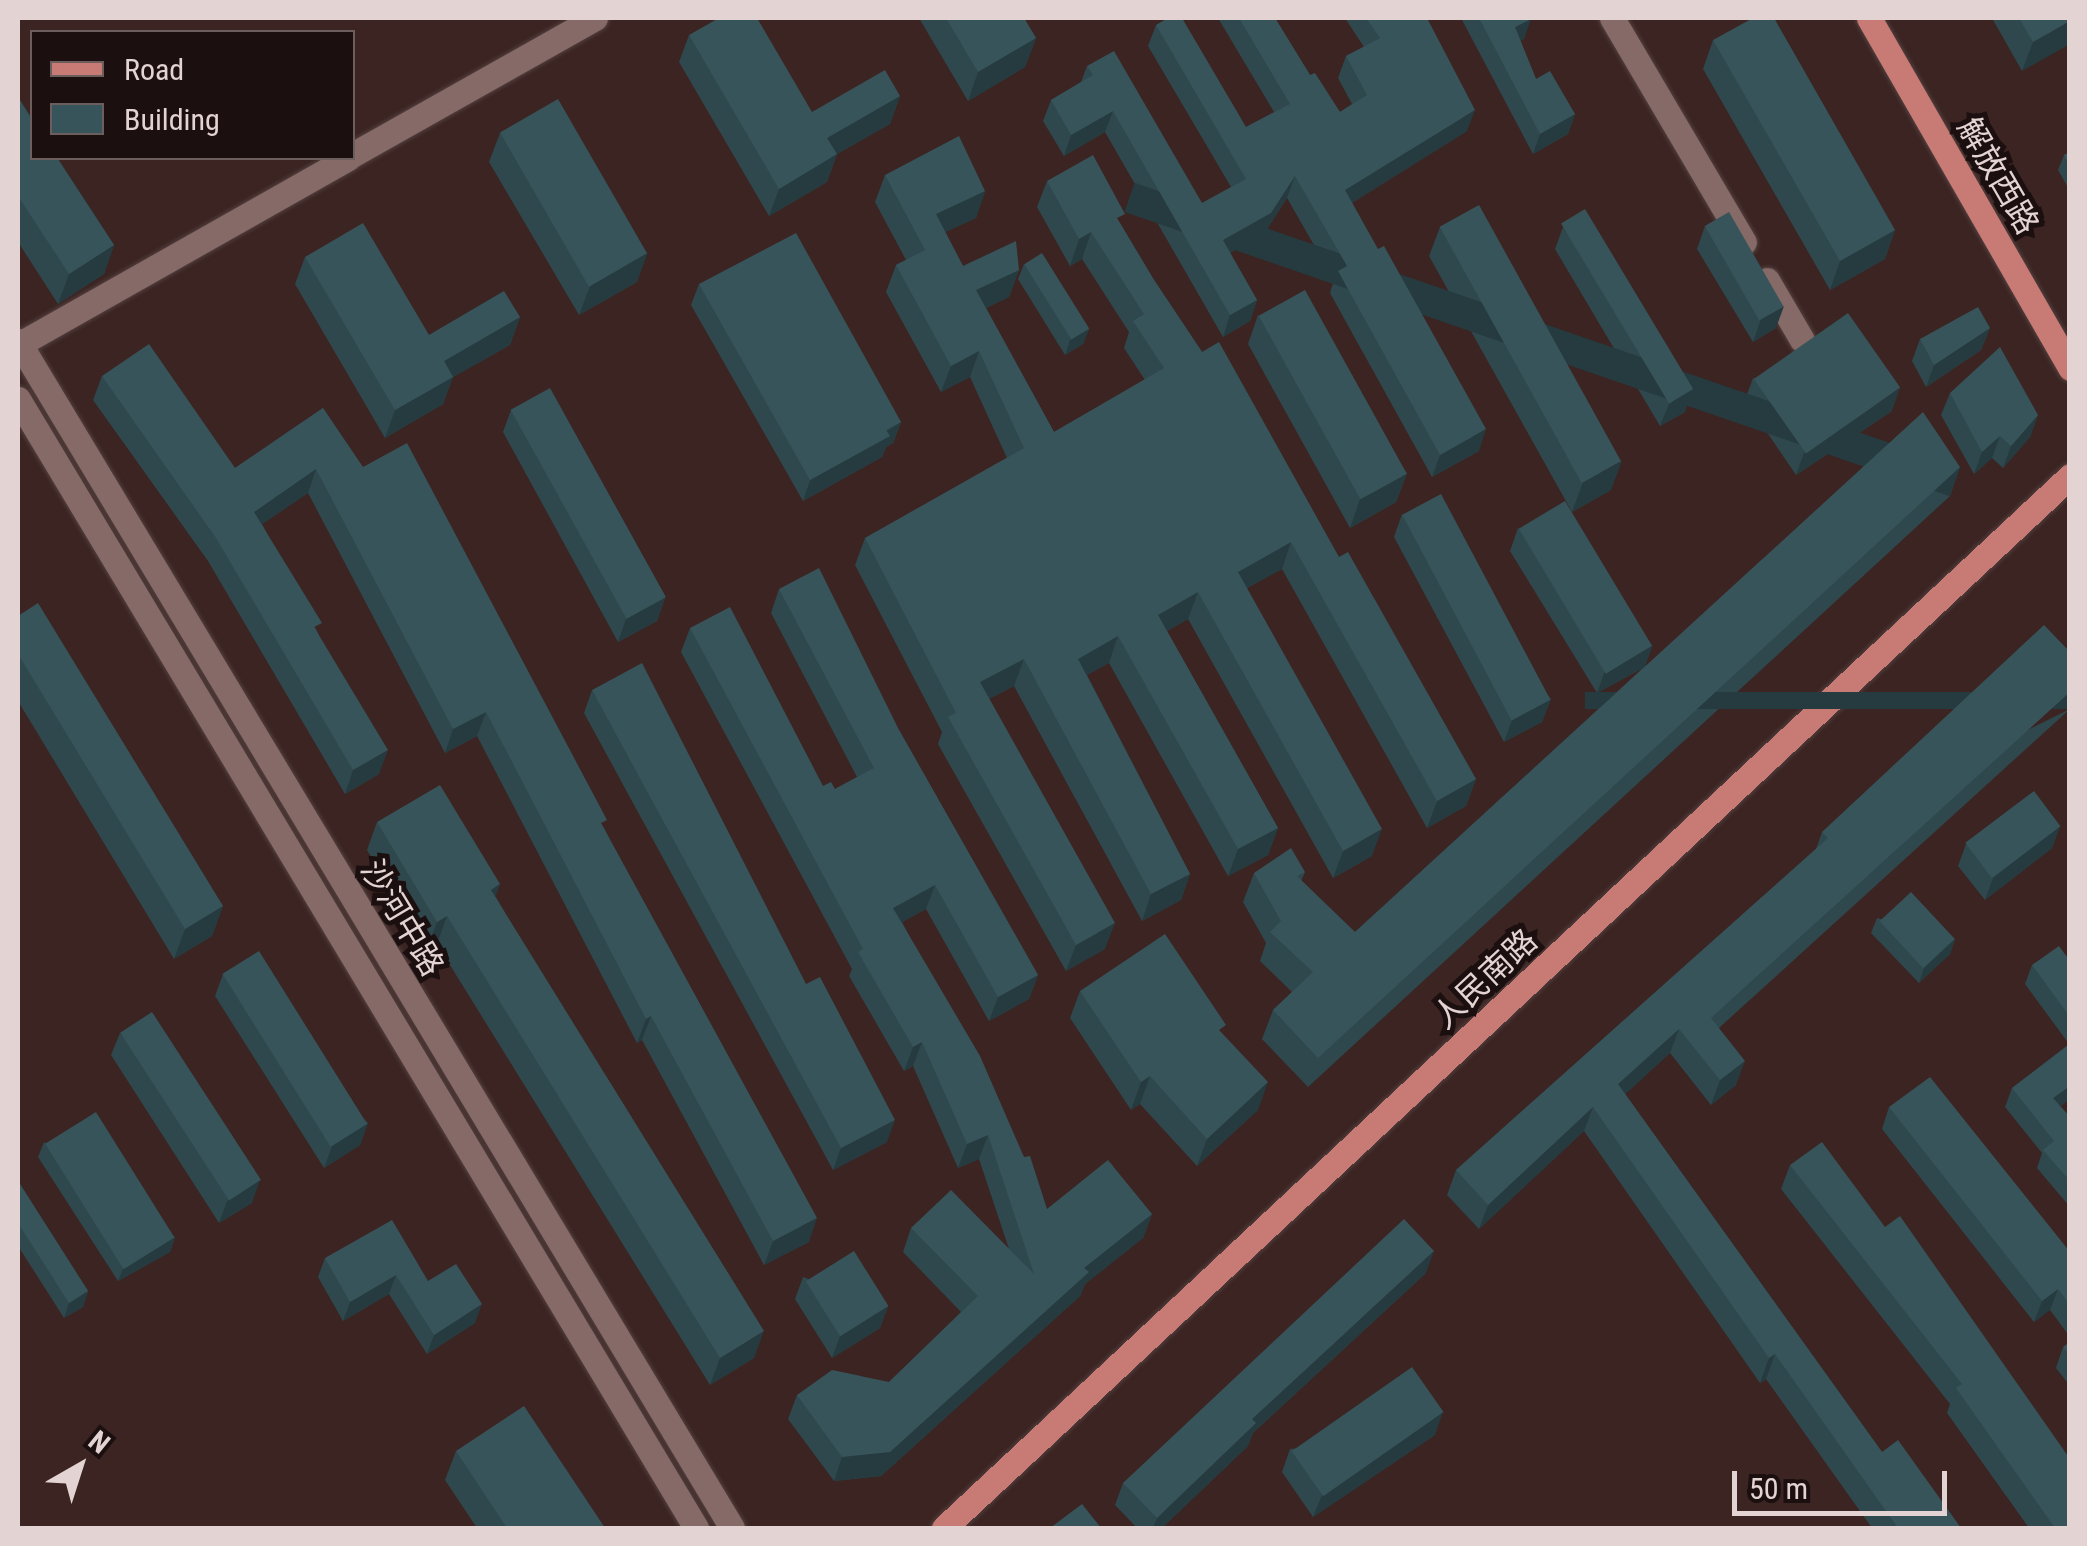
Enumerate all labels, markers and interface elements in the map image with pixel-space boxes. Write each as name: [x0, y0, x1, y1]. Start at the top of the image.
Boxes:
legend: [30, 30, 355, 160]
text: Road: [124, 52, 184, 87]
text: Building: [124, 102, 220, 137]
street label: 解放西路: [1949, 111, 2047, 241]
street label: 沙河中路: [353, 853, 451, 983]
street label: 人民南路: [1425, 921, 1545, 1037]
north arrow: [30, 1416, 130, 1516]
text: N: [82, 1424, 116, 1461]
scale bar: [1737, 1451, 1952, 1513]
text: 50 m: [1749, 1471, 1808, 1506]

